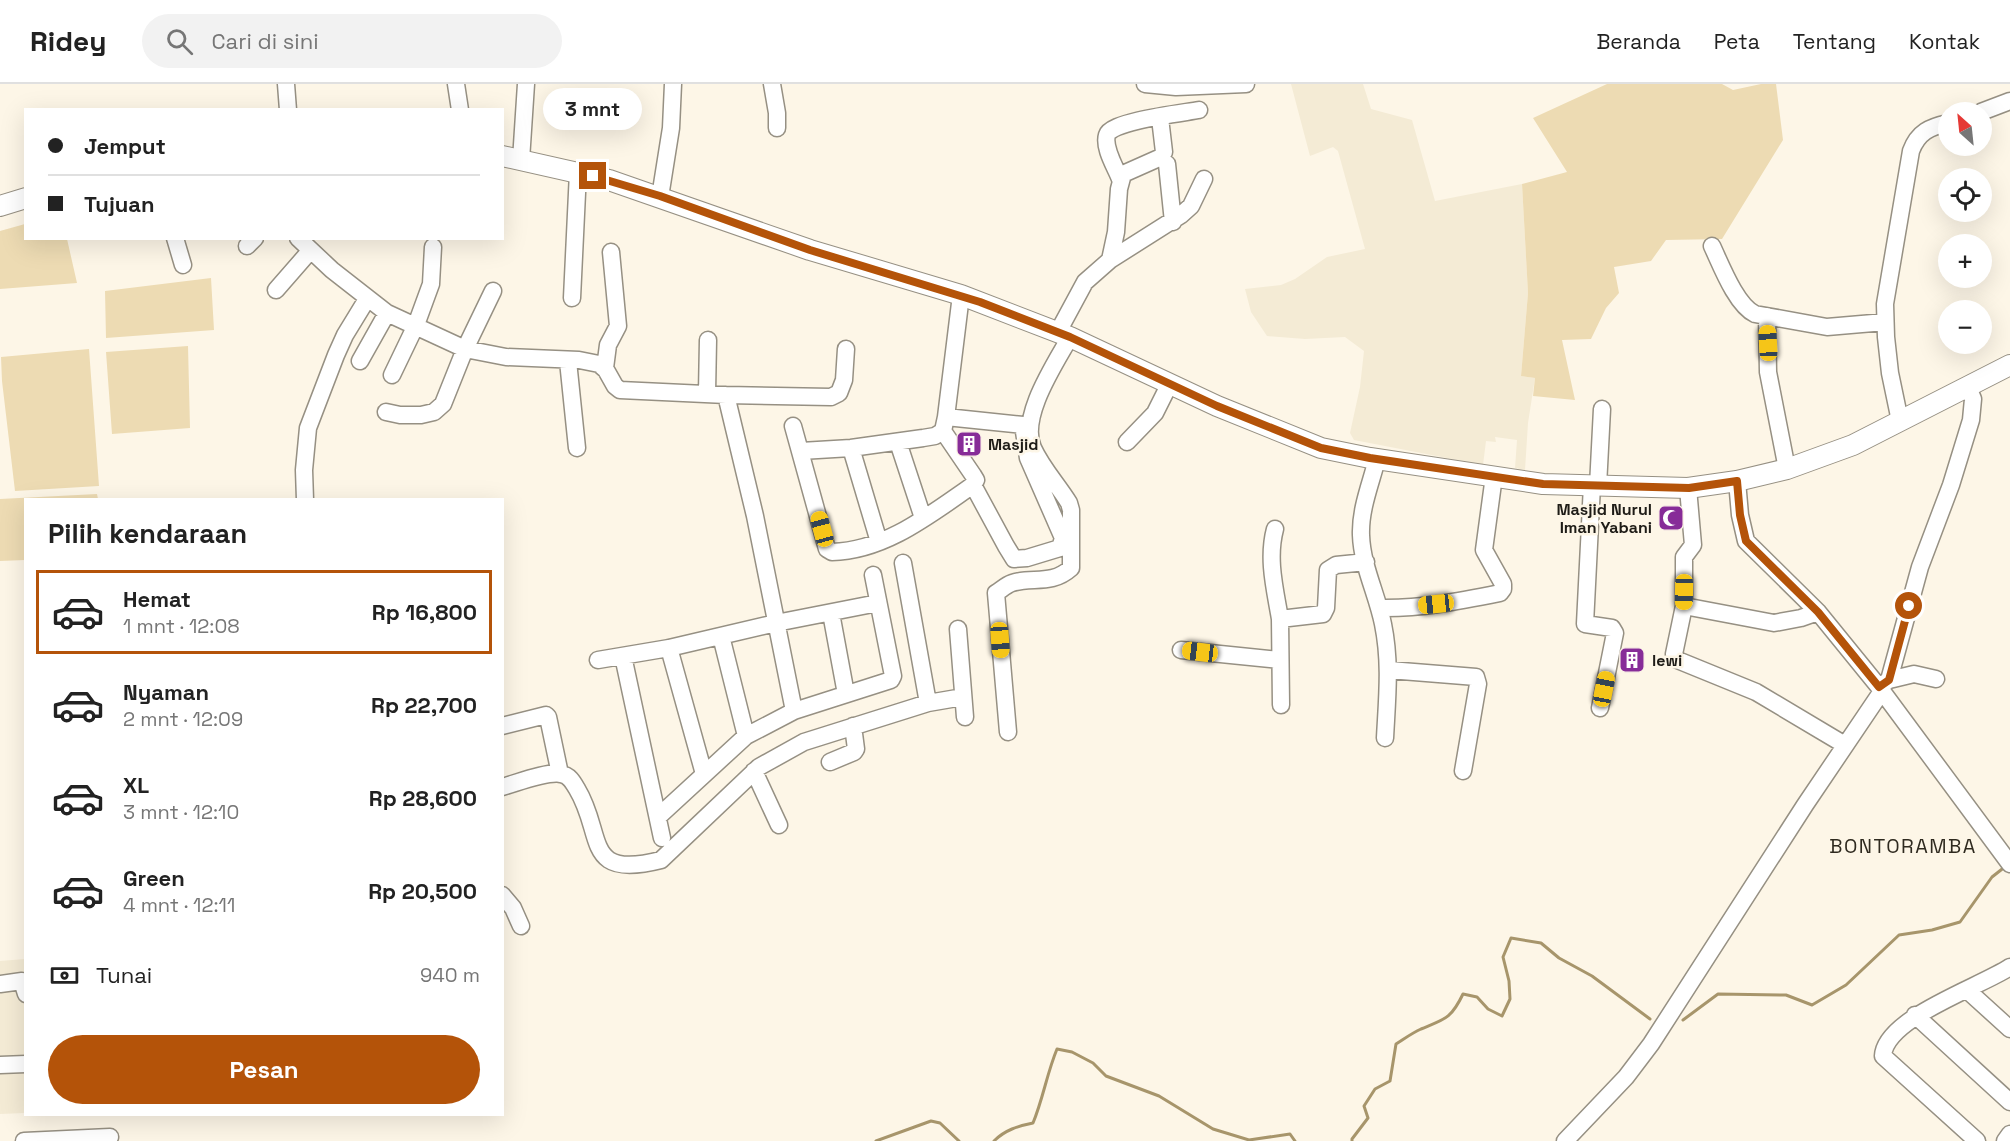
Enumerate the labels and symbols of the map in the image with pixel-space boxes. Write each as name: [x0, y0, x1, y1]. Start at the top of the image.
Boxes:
callout: 3 mnt: [544, 89, 642, 131]
north arrow: [1938, 102, 1992, 156]
route end: [579, 162, 606, 189]
car: [1758, 325, 1778, 361]
building icon: Masjid: [954, 429, 984, 459]
place label: Masjid: [988, 434, 1038, 455]
place label: Masjid Nurul Iman Yabani: [1556, 499, 1652, 538]
mosque icon: Masjid Nurul Iman Yabani: [1656, 503, 1686, 533]
car: [809, 509, 835, 549]
car: [1675, 574, 1693, 610]
route start: [1895, 592, 1922, 619]
car: [1417, 593, 1455, 615]
car: [990, 621, 1010, 659]
car: [1181, 641, 1219, 663]
building icon: lewi: [1617, 645, 1647, 675]
place label: lewi: [1652, 650, 1682, 671]
car: [1592, 670, 1616, 708]
district label: BONTORAMBA: [1829, 833, 1977, 859]

